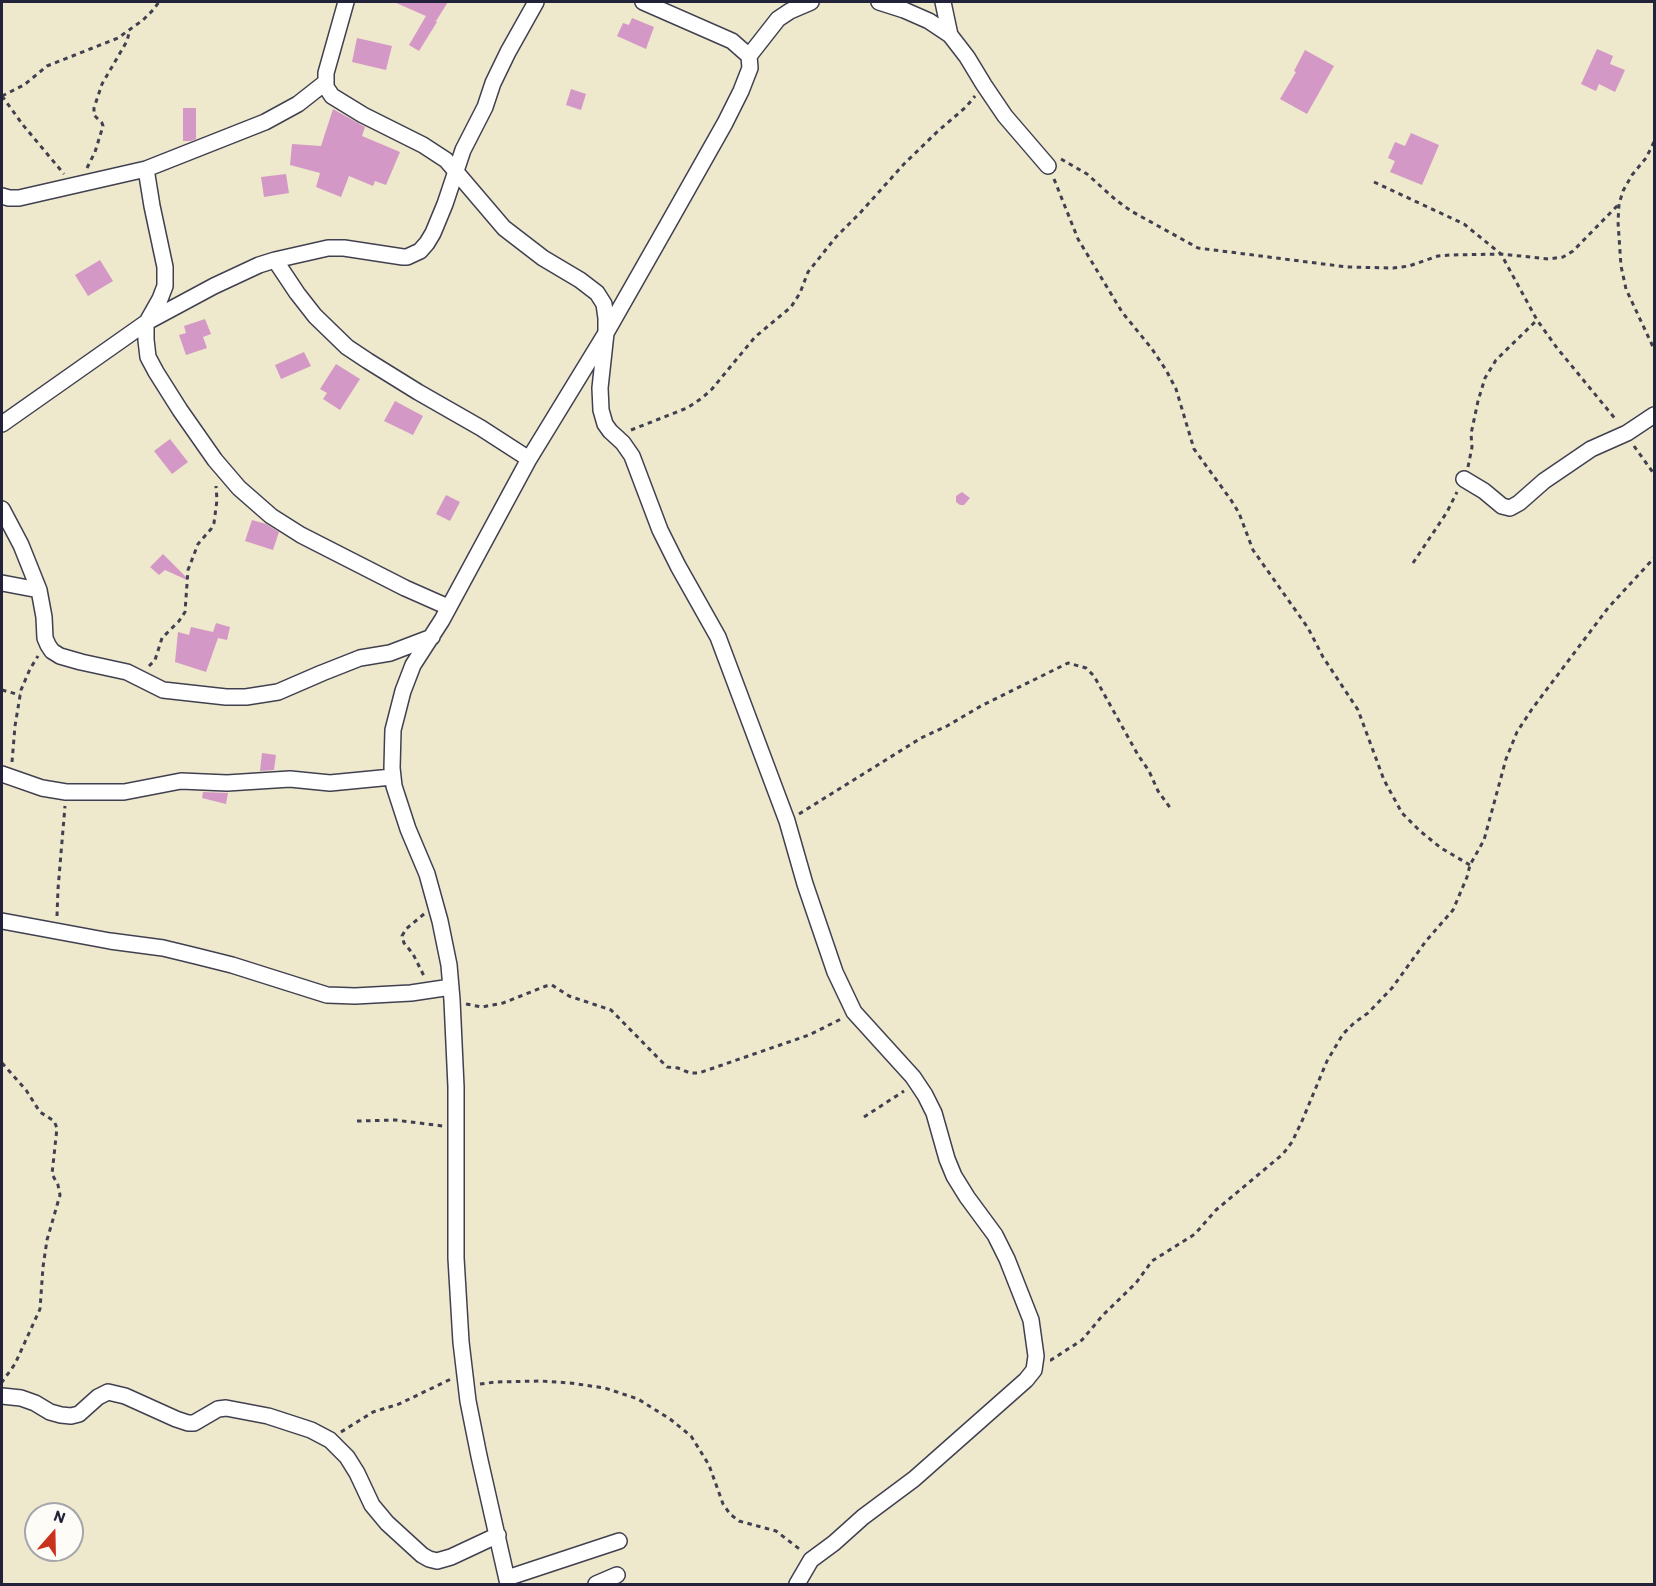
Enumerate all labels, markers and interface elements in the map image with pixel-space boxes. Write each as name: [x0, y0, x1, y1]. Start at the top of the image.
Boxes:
north arrow: [24, 1502, 84, 1562]
text: N: [51, 1506, 68, 1527]

